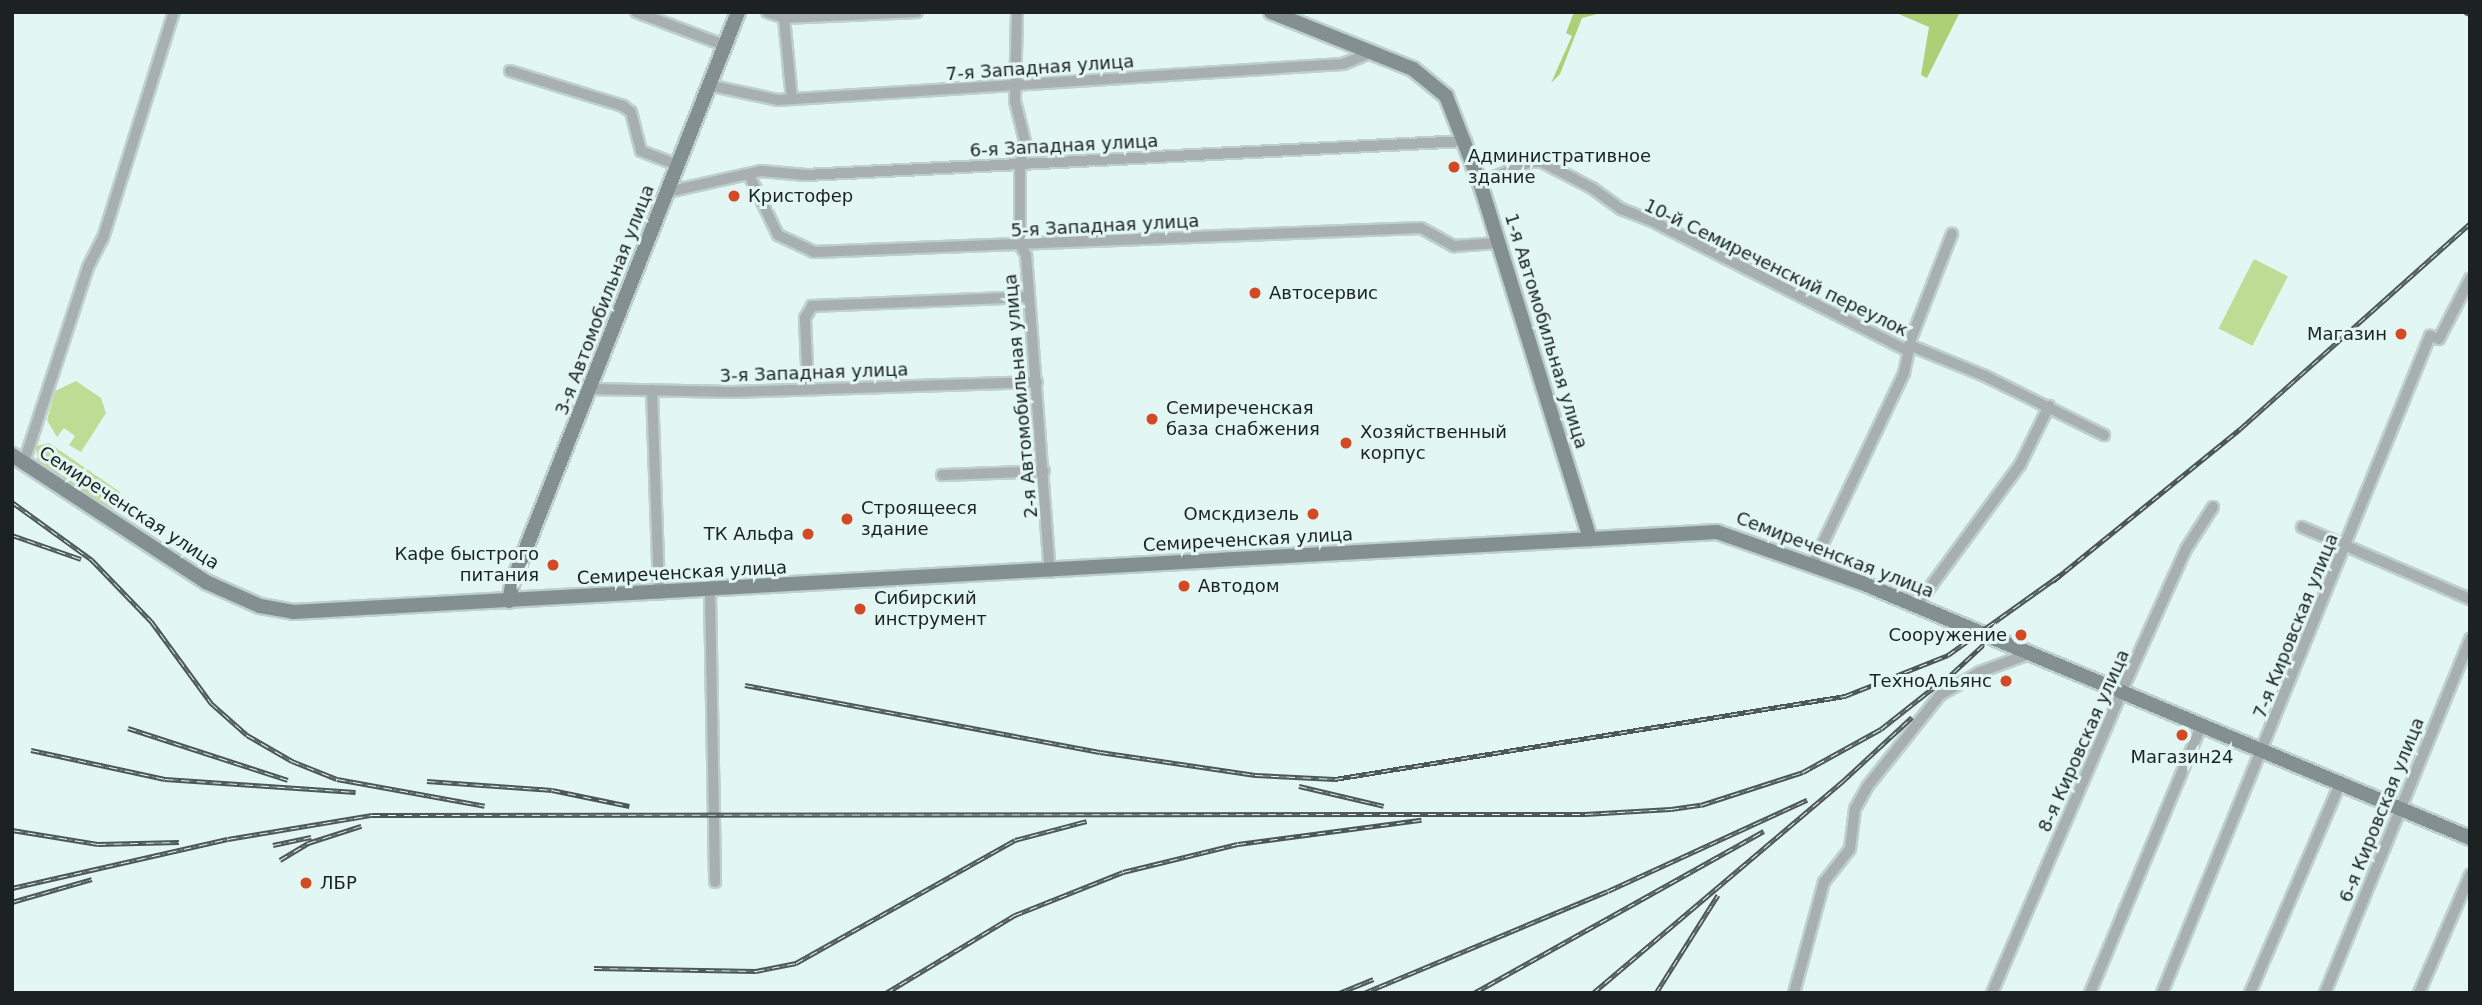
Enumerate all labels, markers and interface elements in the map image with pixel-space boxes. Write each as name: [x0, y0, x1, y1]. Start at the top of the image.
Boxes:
street label: 7-я Западная улица: [945, 51, 1135, 85]
street label: 6-я Западная улица: [969, 130, 1159, 162]
place label: Административное здание: [1468, 146, 1651, 188]
marker: Административное здание: [1446, 159, 1462, 175]
street label: 3-я Автомобильная улица: [551, 182, 659, 418]
place label: Кристофер: [748, 185, 853, 207]
marker: Кристофер: [726, 188, 742, 204]
street label: 10-й Семиреченский переулок: [1640, 195, 1912, 341]
street label: 5-я Западная улица: [1010, 210, 1200, 242]
street label: 1-я Автомобильная улица: [1500, 211, 1592, 451]
street label: 2-я Автомобильная улица: [1000, 273, 1042, 519]
place label: Автосервис: [1269, 282, 1378, 304]
marker: Автосервис: [1247, 285, 1263, 301]
place label: Магазин: [2307, 323, 2387, 345]
marker: Магазин: [2393, 326, 2409, 342]
street label: 3-я Западная улица: [719, 359, 909, 387]
place label: Семиреченская база снабжения: [1166, 398, 1320, 440]
marker: Семиреченская база снабжения: [1144, 411, 1160, 427]
place label: Хозяйственный корпус: [1360, 422, 1507, 464]
marker: Хозяйственный корпус: [1338, 435, 1354, 451]
street label: Семиреченская улица: [35, 442, 223, 574]
place label: Строящееся здание: [861, 498, 977, 540]
place label: Омскдизель: [1184, 503, 1299, 525]
marker: Омскдизель: [1305, 506, 1321, 522]
street label: Семиреченская улица: [1733, 507, 1937, 603]
marker: Строящееся здание: [839, 511, 855, 527]
place label: ТК Альфа: [704, 523, 794, 545]
street label: Семиреченская улица: [1142, 524, 1354, 556]
marker: ТК Альфа: [800, 526, 816, 542]
street label: 7-я Кировская улица: [2249, 530, 2343, 722]
place label: Кафе быстрого питания: [394, 544, 539, 586]
marker: Кафе быстрого питания: [545, 557, 561, 573]
street label: Семиреченская улица: [576, 557, 788, 589]
place label: Автодом: [1198, 575, 1279, 597]
marker: Автодом: [1176, 578, 1192, 594]
place label: Сибирский инструмент: [874, 588, 987, 630]
marker: Сибирский инструмент: [852, 601, 868, 617]
place label: Сооружение: [1888, 624, 2007, 646]
marker: Сооружение: [2013, 627, 2029, 643]
street label: 8-я Кировская улица: [2034, 646, 2134, 836]
place label: ТехноАльянс: [1870, 670, 1992, 692]
marker: ТехноАльянс: [1998, 673, 2014, 689]
street label: 6-я Кировская улица: [2335, 714, 2429, 906]
marker: Магазин24: [2174, 727, 2190, 743]
place label: Магазин24: [2131, 746, 2233, 768]
place label: ЛБР: [320, 872, 357, 894]
marker: ЛБР: [298, 875, 314, 891]

